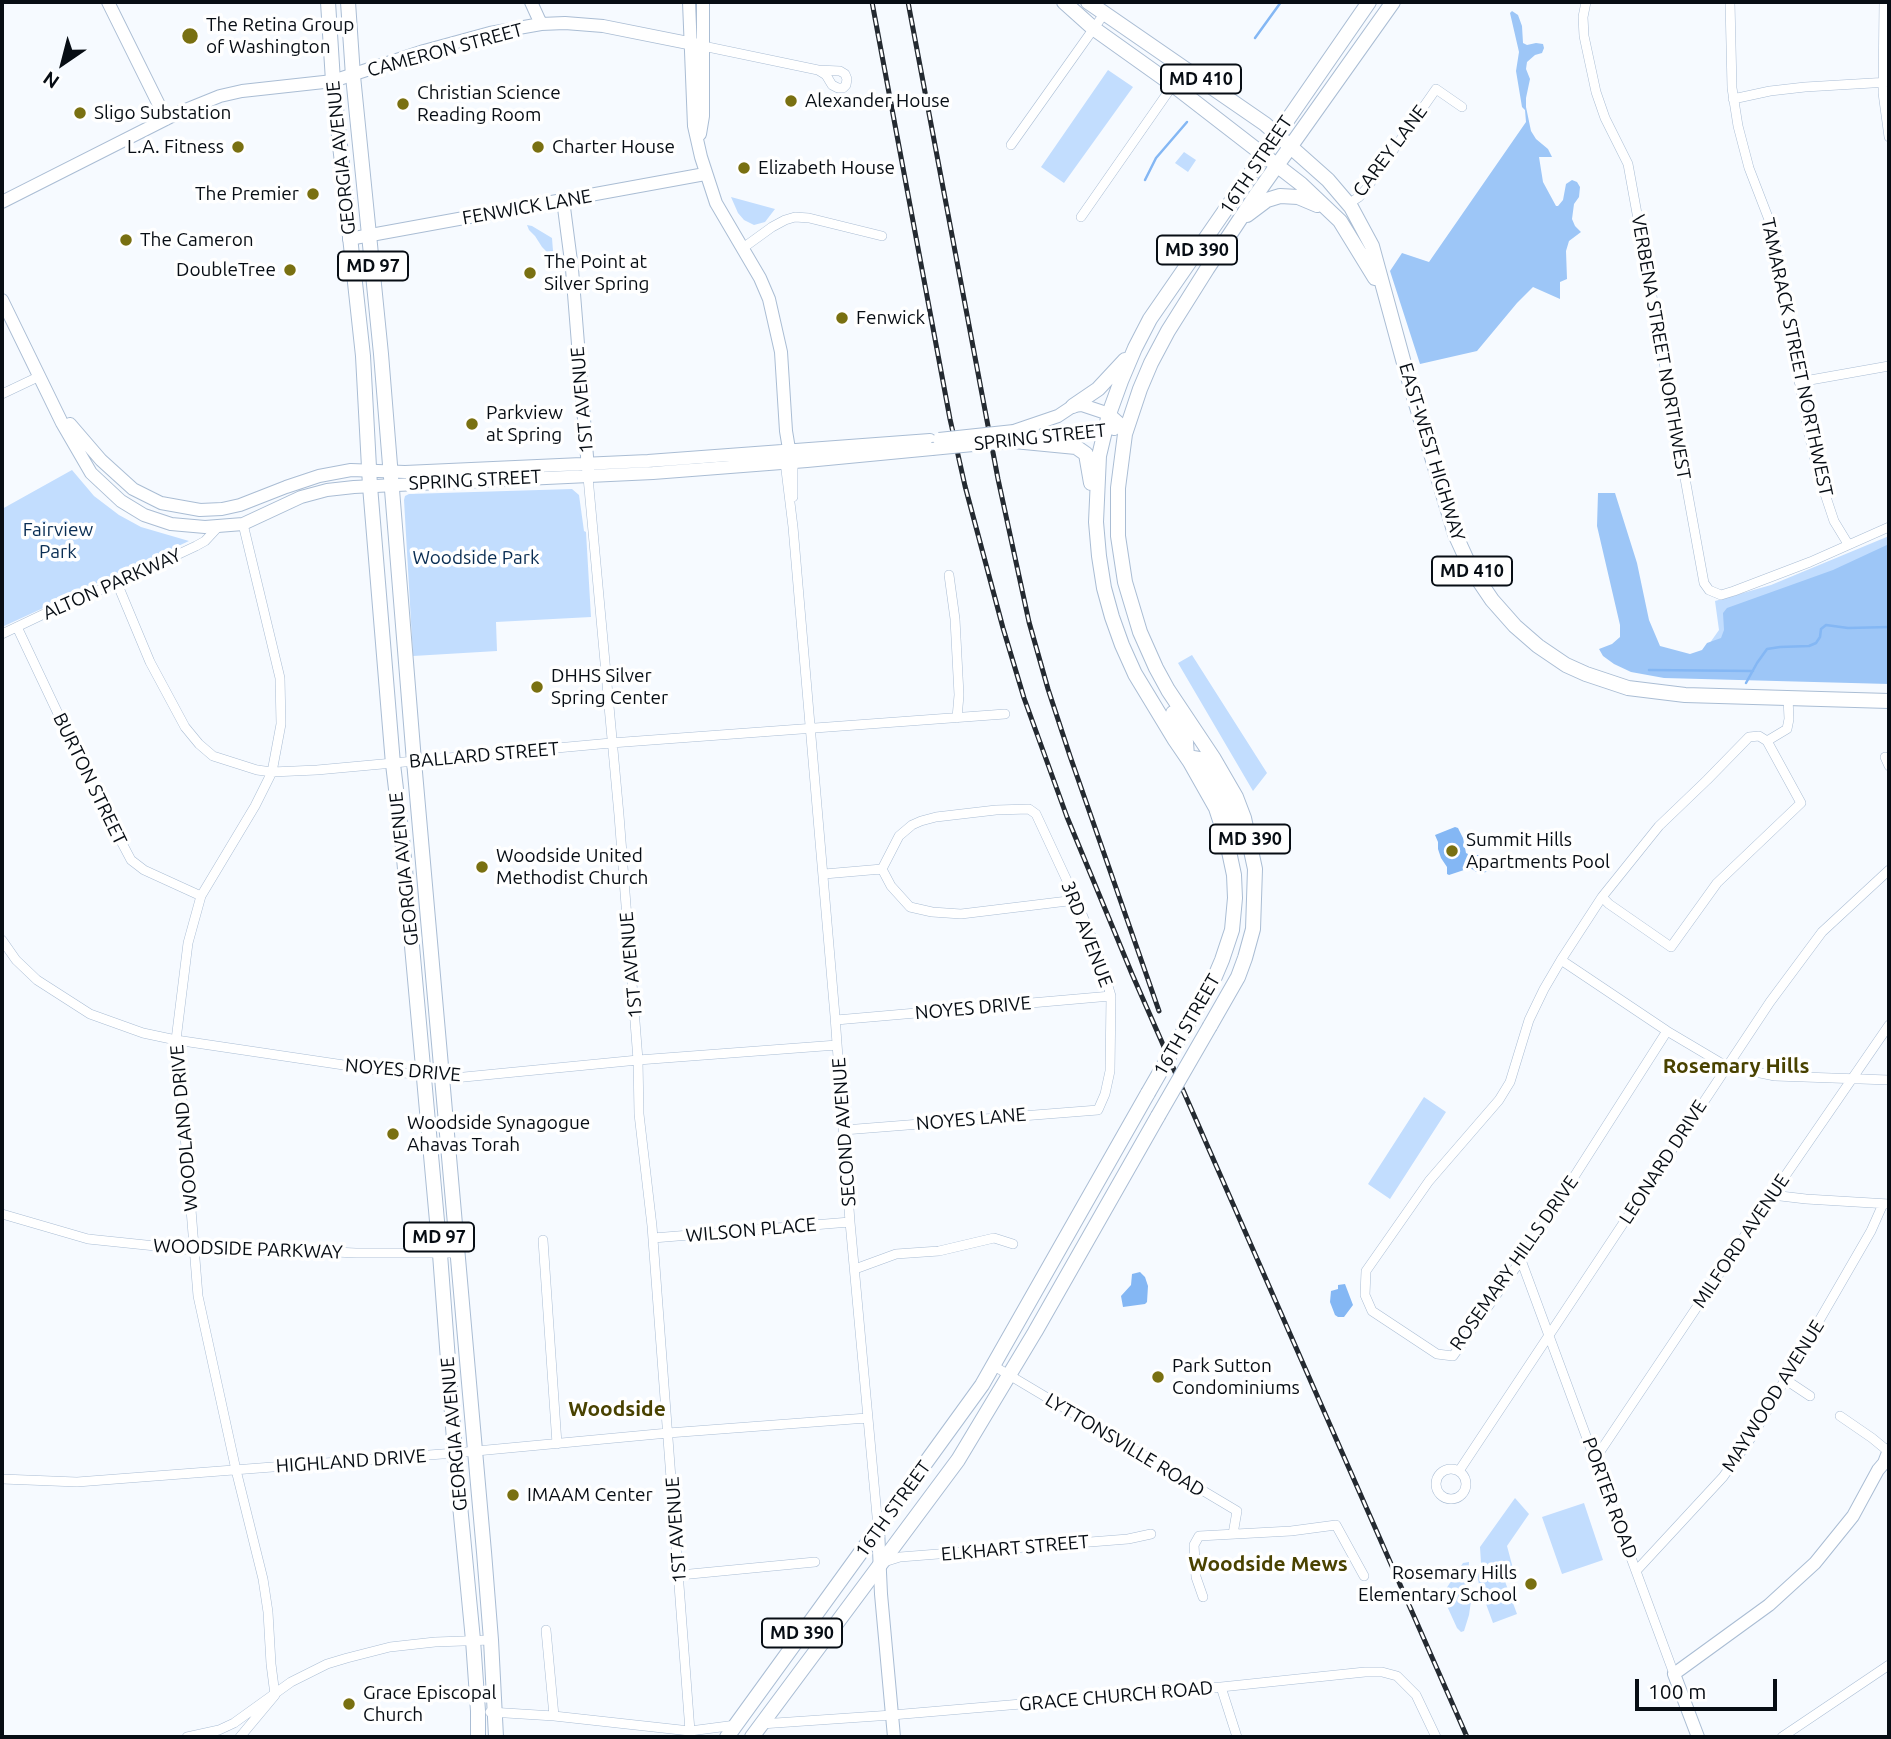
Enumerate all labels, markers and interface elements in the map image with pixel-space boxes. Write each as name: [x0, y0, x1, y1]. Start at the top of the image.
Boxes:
place label: The Retina Group of Washington: [206, 14, 354, 58]
street label: CAMERON STREET: [365, 18, 525, 82]
marker: The Retina Group of Washington: [180, 26, 200, 46]
north arrow: [28, 28, 98, 98]
road number: MD 410: [1161, 64, 1241, 94]
text: N: [39, 67, 63, 93]
street label: GEORGIA AVENUE: [322, 80, 360, 236]
place label: Christian Science Reading Room: [417, 82, 561, 126]
place label: Alexander House: [805, 90, 950, 112]
marker: Alexander House: [783, 93, 799, 109]
marker: Christian Science Reading Room: [395, 96, 411, 112]
street label: CAREY LANE: [1348, 101, 1432, 201]
place label: Sligo Substation: [94, 102, 231, 124]
marker: Sligo Substation: [72, 105, 88, 121]
street label: 16TH STREET: [1215, 111, 1297, 219]
place label: L.A. Fitness: [127, 136, 224, 158]
place label: Charter House: [552, 136, 675, 158]
marker: L.A. Fitness: [230, 139, 246, 155]
marker: Charter House: [530, 139, 546, 155]
place label: Elizabeth House: [758, 157, 895, 179]
marker: Elizabeth House: [736, 160, 752, 176]
place label: The Premier: [195, 183, 299, 205]
street label: FENWICK LANE: [461, 184, 593, 230]
marker: The Premier: [305, 186, 321, 202]
street label: VERBENA STREET NORTHWEST: [1626, 213, 1696, 481]
street label: TAMARACK STREET NORTHWEST: [1756, 216, 1838, 498]
place label: The Cameron: [140, 229, 254, 251]
marker: The Cameron: [118, 232, 134, 248]
road number: MD 390: [1157, 236, 1237, 264]
place label: The Point at Silver Spring: [544, 251, 649, 295]
road number: MD 97: [338, 252, 408, 280]
place label: DoubleTree: [176, 259, 276, 281]
marker: DoubleTree: [282, 262, 298, 278]
marker: The Point at Silver Spring: [522, 265, 538, 281]
place label: Fenwick: [856, 307, 925, 329]
marker: Fenwick: [834, 310, 850, 326]
street label: 1ST AVENUE: [566, 346, 598, 454]
street label: EAST-WEST HIGHWAY: [1394, 360, 1470, 544]
place label: Parkview at Spring: [486, 402, 563, 446]
marker: Parkview at Spring: [464, 416, 480, 432]
street label: SPRING STREET: [973, 419, 1107, 455]
street label: SPRING STREET: [408, 465, 542, 495]
park label: Fairview Park: [23, 519, 93, 563]
street label: ALTON PARKWAY: [39, 543, 185, 625]
park label: Woodside Park: [412, 547, 540, 569]
road number: MD 410: [1432, 556, 1512, 586]
place label: DHHS Silver Spring Center: [551, 665, 668, 709]
marker: DHHS Silver Spring Center: [529, 679, 545, 695]
street label: BURTON STREET: [48, 709, 132, 849]
street label: BALLARD STREET: [408, 737, 560, 773]
street label: GEORGIA AVENUE: [385, 791, 423, 947]
road number: MD 390: [1210, 824, 1290, 854]
place label: Summit Hills Apartments Pool: [1466, 829, 1610, 873]
marker: Summit Hills Apartments Pool: [1444, 843, 1460, 859]
place label: Woodside United Methodist Church: [496, 845, 648, 889]
marker: Woodside United Methodist Church: [474, 859, 490, 875]
street label: 3RD AVENUE: [1056, 878, 1118, 990]
street label: 1ST AVENUE: [615, 911, 647, 1019]
street label: 16TH STREET: [1149, 970, 1225, 1080]
street label: NOYES DRIVE: [914, 992, 1032, 1024]
street label: WOODLAND DRIVE: [165, 1044, 203, 1212]
district label: Rosemary Hills: [1663, 1053, 1809, 1079]
street label: NOYES DRIVE: [344, 1054, 462, 1086]
street label: SECOND AVENUE: [827, 1057, 861, 1207]
street label: LEONARD DRIVE: [1614, 1096, 1712, 1228]
street label: NOYES LANE: [915, 1103, 1027, 1135]
place label: Woodside Synagogue Ahavas Torah: [407, 1112, 590, 1156]
marker: Woodside Synagogue Ahavas Torah: [385, 1126, 401, 1142]
street label: MILFORD AVENUE: [1688, 1170, 1794, 1312]
street label: ROSEMARY HILLS DRIVE: [1445, 1171, 1583, 1355]
street label: WILSON PLACE: [685, 1213, 817, 1247]
road number: MD 97: [404, 1222, 474, 1252]
street label: WOODSIDE PARKWAY: [153, 1234, 343, 1264]
street label: MAYWOOD AVENUE: [1717, 1316, 1829, 1476]
place label: Park Sutton Condominiums: [1172, 1355, 1300, 1399]
street label: GEORGIA AVENUE: [436, 1356, 472, 1512]
marker: Park Sutton Condominiums: [1150, 1369, 1166, 1385]
street label: LYTTONSVILLE ROAD: [1041, 1388, 1209, 1502]
district label: Woodside: [568, 1396, 666, 1422]
street label: PORTER ROAD: [1577, 1434, 1643, 1562]
street label: HIGHLAND DRIVE: [275, 1444, 427, 1478]
street label: 16TH STREET: [850, 1456, 936, 1562]
street label: 1ST AVENUE: [661, 1476, 691, 1584]
place label: IMAAM Center: [527, 1484, 653, 1506]
marker: IMAAM Center: [505, 1487, 521, 1503]
street label: ELKHART STREET: [940, 1530, 1090, 1566]
district label: Woodside Mews: [1188, 1551, 1348, 1577]
place label: Rosemary Hills Elementary School: [1358, 1562, 1517, 1606]
marker: Rosemary Hills Elementary School: [1523, 1576, 1539, 1592]
road number: MD 390: [762, 1618, 842, 1648]
scale bar: [1639, 1666, 1781, 1710]
street label: GRACE CHURCH ROAD: [1018, 1676, 1214, 1716]
text: 100 m: [1648, 1679, 1706, 1703]
place label: Grace Episcopal Church: [363, 1682, 497, 1726]
marker: Grace Episcopal Church: [341, 1696, 357, 1712]

